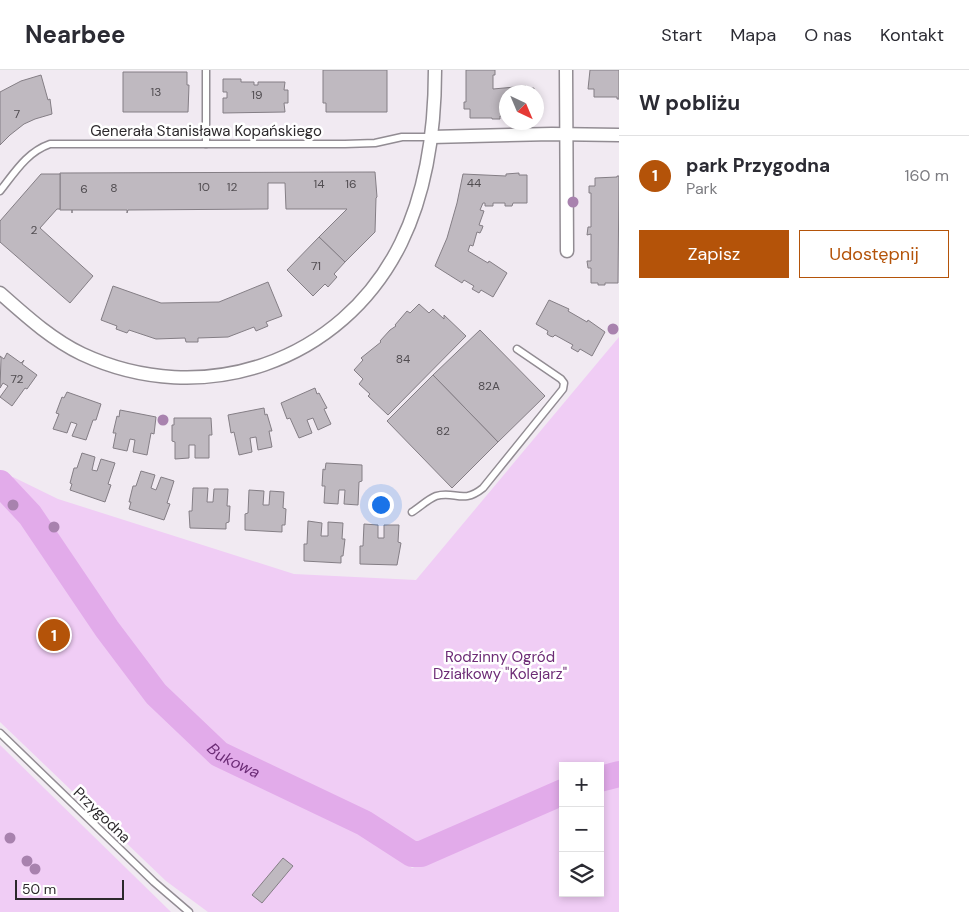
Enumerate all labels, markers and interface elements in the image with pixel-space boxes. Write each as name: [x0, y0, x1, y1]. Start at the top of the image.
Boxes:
text: Nearbee: [25, 19, 125, 50]
text: Start: [661, 23, 702, 47]
text: Mapa: [730, 23, 776, 47]
text: O nas: [804, 23, 852, 47]
text: Kontakt: [880, 23, 944, 47]
house number: 13: [151, 84, 161, 100]
north arrow: [499, 85, 544, 130]
house number: 19: [251, 87, 263, 103]
text: W pobliżu: [639, 89, 740, 117]
house number: 7: [14, 106, 20, 122]
street label: Generała Stanisława Kopańskiego: [90, 121, 322, 141]
text: park Przygodna: [686, 153, 830, 178]
text: 1: [652, 165, 658, 186]
text: 160 m: [905, 165, 949, 186]
house number: 44: [467, 175, 481, 191]
house number: 14: [313, 176, 325, 192]
house number: 16: [345, 176, 357, 192]
text: Park: [686, 178, 718, 199]
house number: 10: [198, 179, 210, 195]
house number: 12: [227, 179, 237, 195]
house number: 8: [110, 180, 118, 196]
house number: 6: [80, 181, 88, 197]
house number: 2: [31, 222, 38, 238]
button: Zapisz: [639, 230, 789, 278]
button: Udostępnij: [799, 230, 949, 278]
house number: 71: [311, 258, 321, 274]
house number: 84: [396, 351, 410, 367]
house number: 72: [10, 371, 24, 387]
house number: 82A: [478, 378, 500, 394]
house number: 82: [436, 423, 450, 439]
your location: [368, 492, 394, 518]
pin: 1: [38, 616, 70, 654]
park label: Rodzinny Ogród Działkowy "Kolejarz": [433, 647, 567, 684]
water label: Bukowa: [203, 738, 264, 783]
map controls: [559, 762, 604, 897]
button: +: [559, 762, 604, 807]
street label: Przygodna: [69, 783, 135, 847]
button: −: [559, 807, 604, 852]
button: layers: [559, 852, 604, 897]
scale bar: [15, 877, 124, 900]
text: 50 m: [22, 880, 56, 898]

